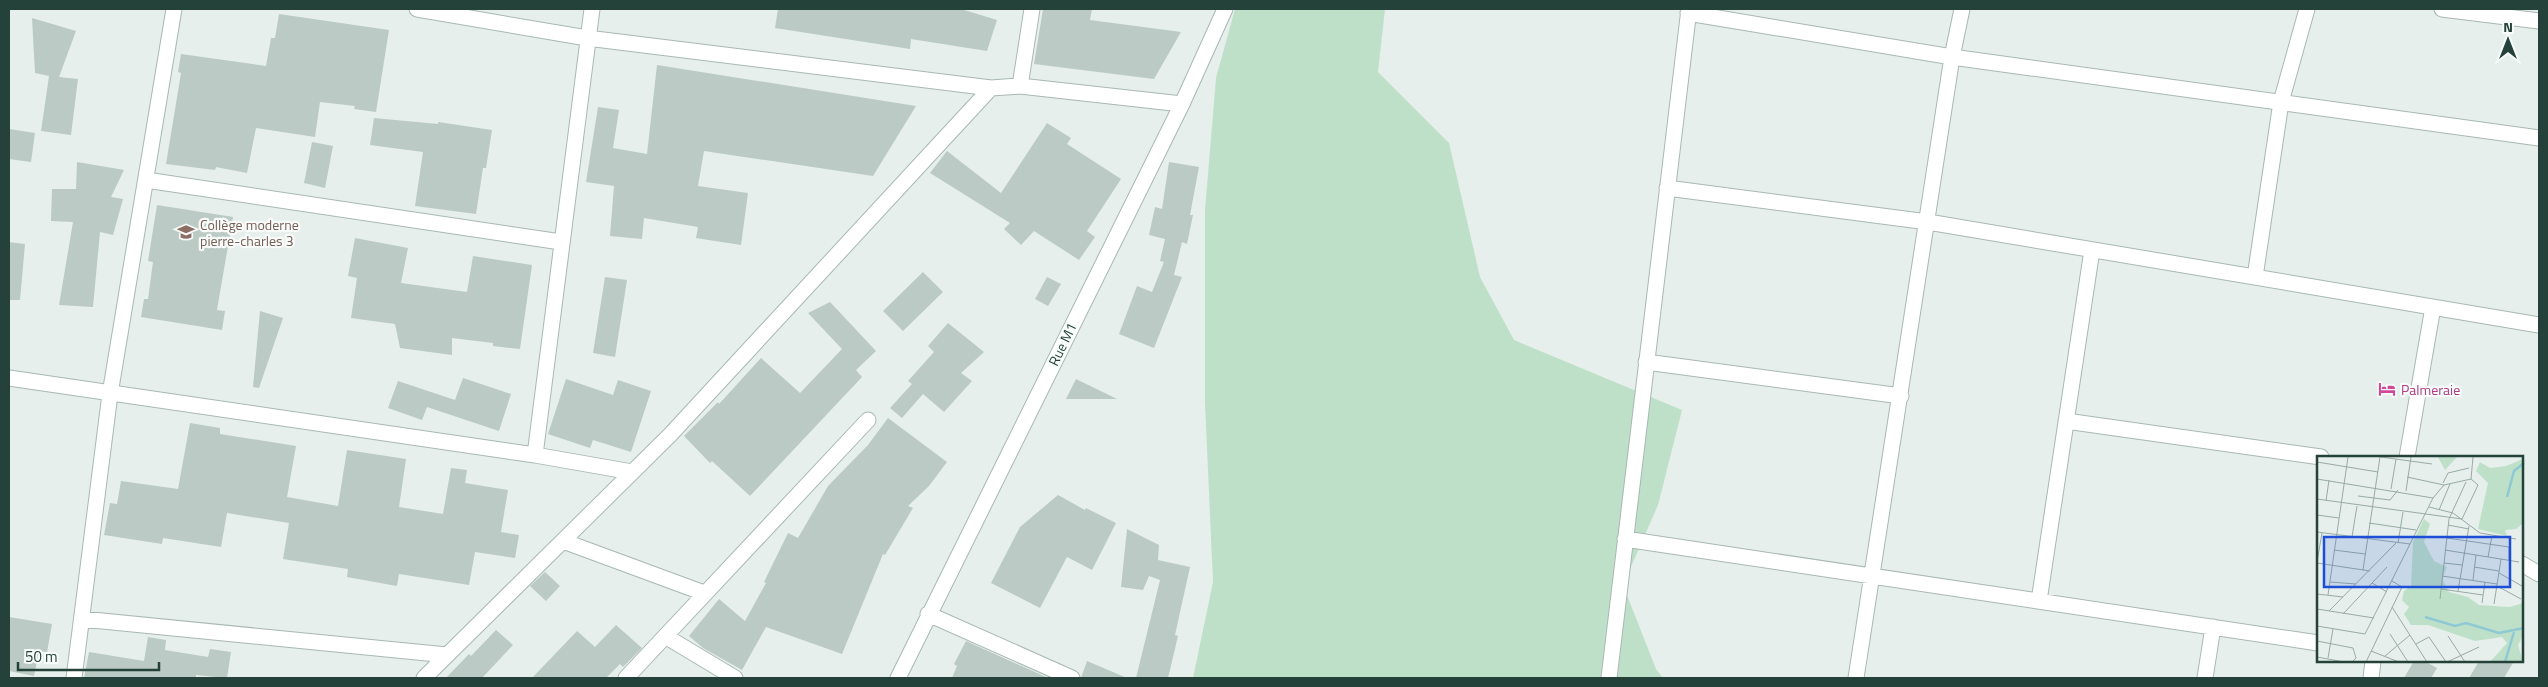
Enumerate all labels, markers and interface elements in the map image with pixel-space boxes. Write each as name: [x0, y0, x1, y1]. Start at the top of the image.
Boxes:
north arrow: [2483, 15, 2533, 65]
text: N: [2503, 16, 2513, 37]
place label: Collège moderne pierre-charles 3: [200, 214, 299, 251]
school or university icon: Collège moderne pierre-charles 3: [176, 222, 196, 242]
street label: Rue M1: [1043, 319, 1081, 369]
hotel icon: Palmeraie: [2377, 379, 2397, 399]
place label: Palmeraie: [2401, 379, 2460, 400]
inset map: [2317, 456, 2523, 662]
scale bar: [18, 640, 159, 672]
text: 50 m: [25, 645, 58, 668]

